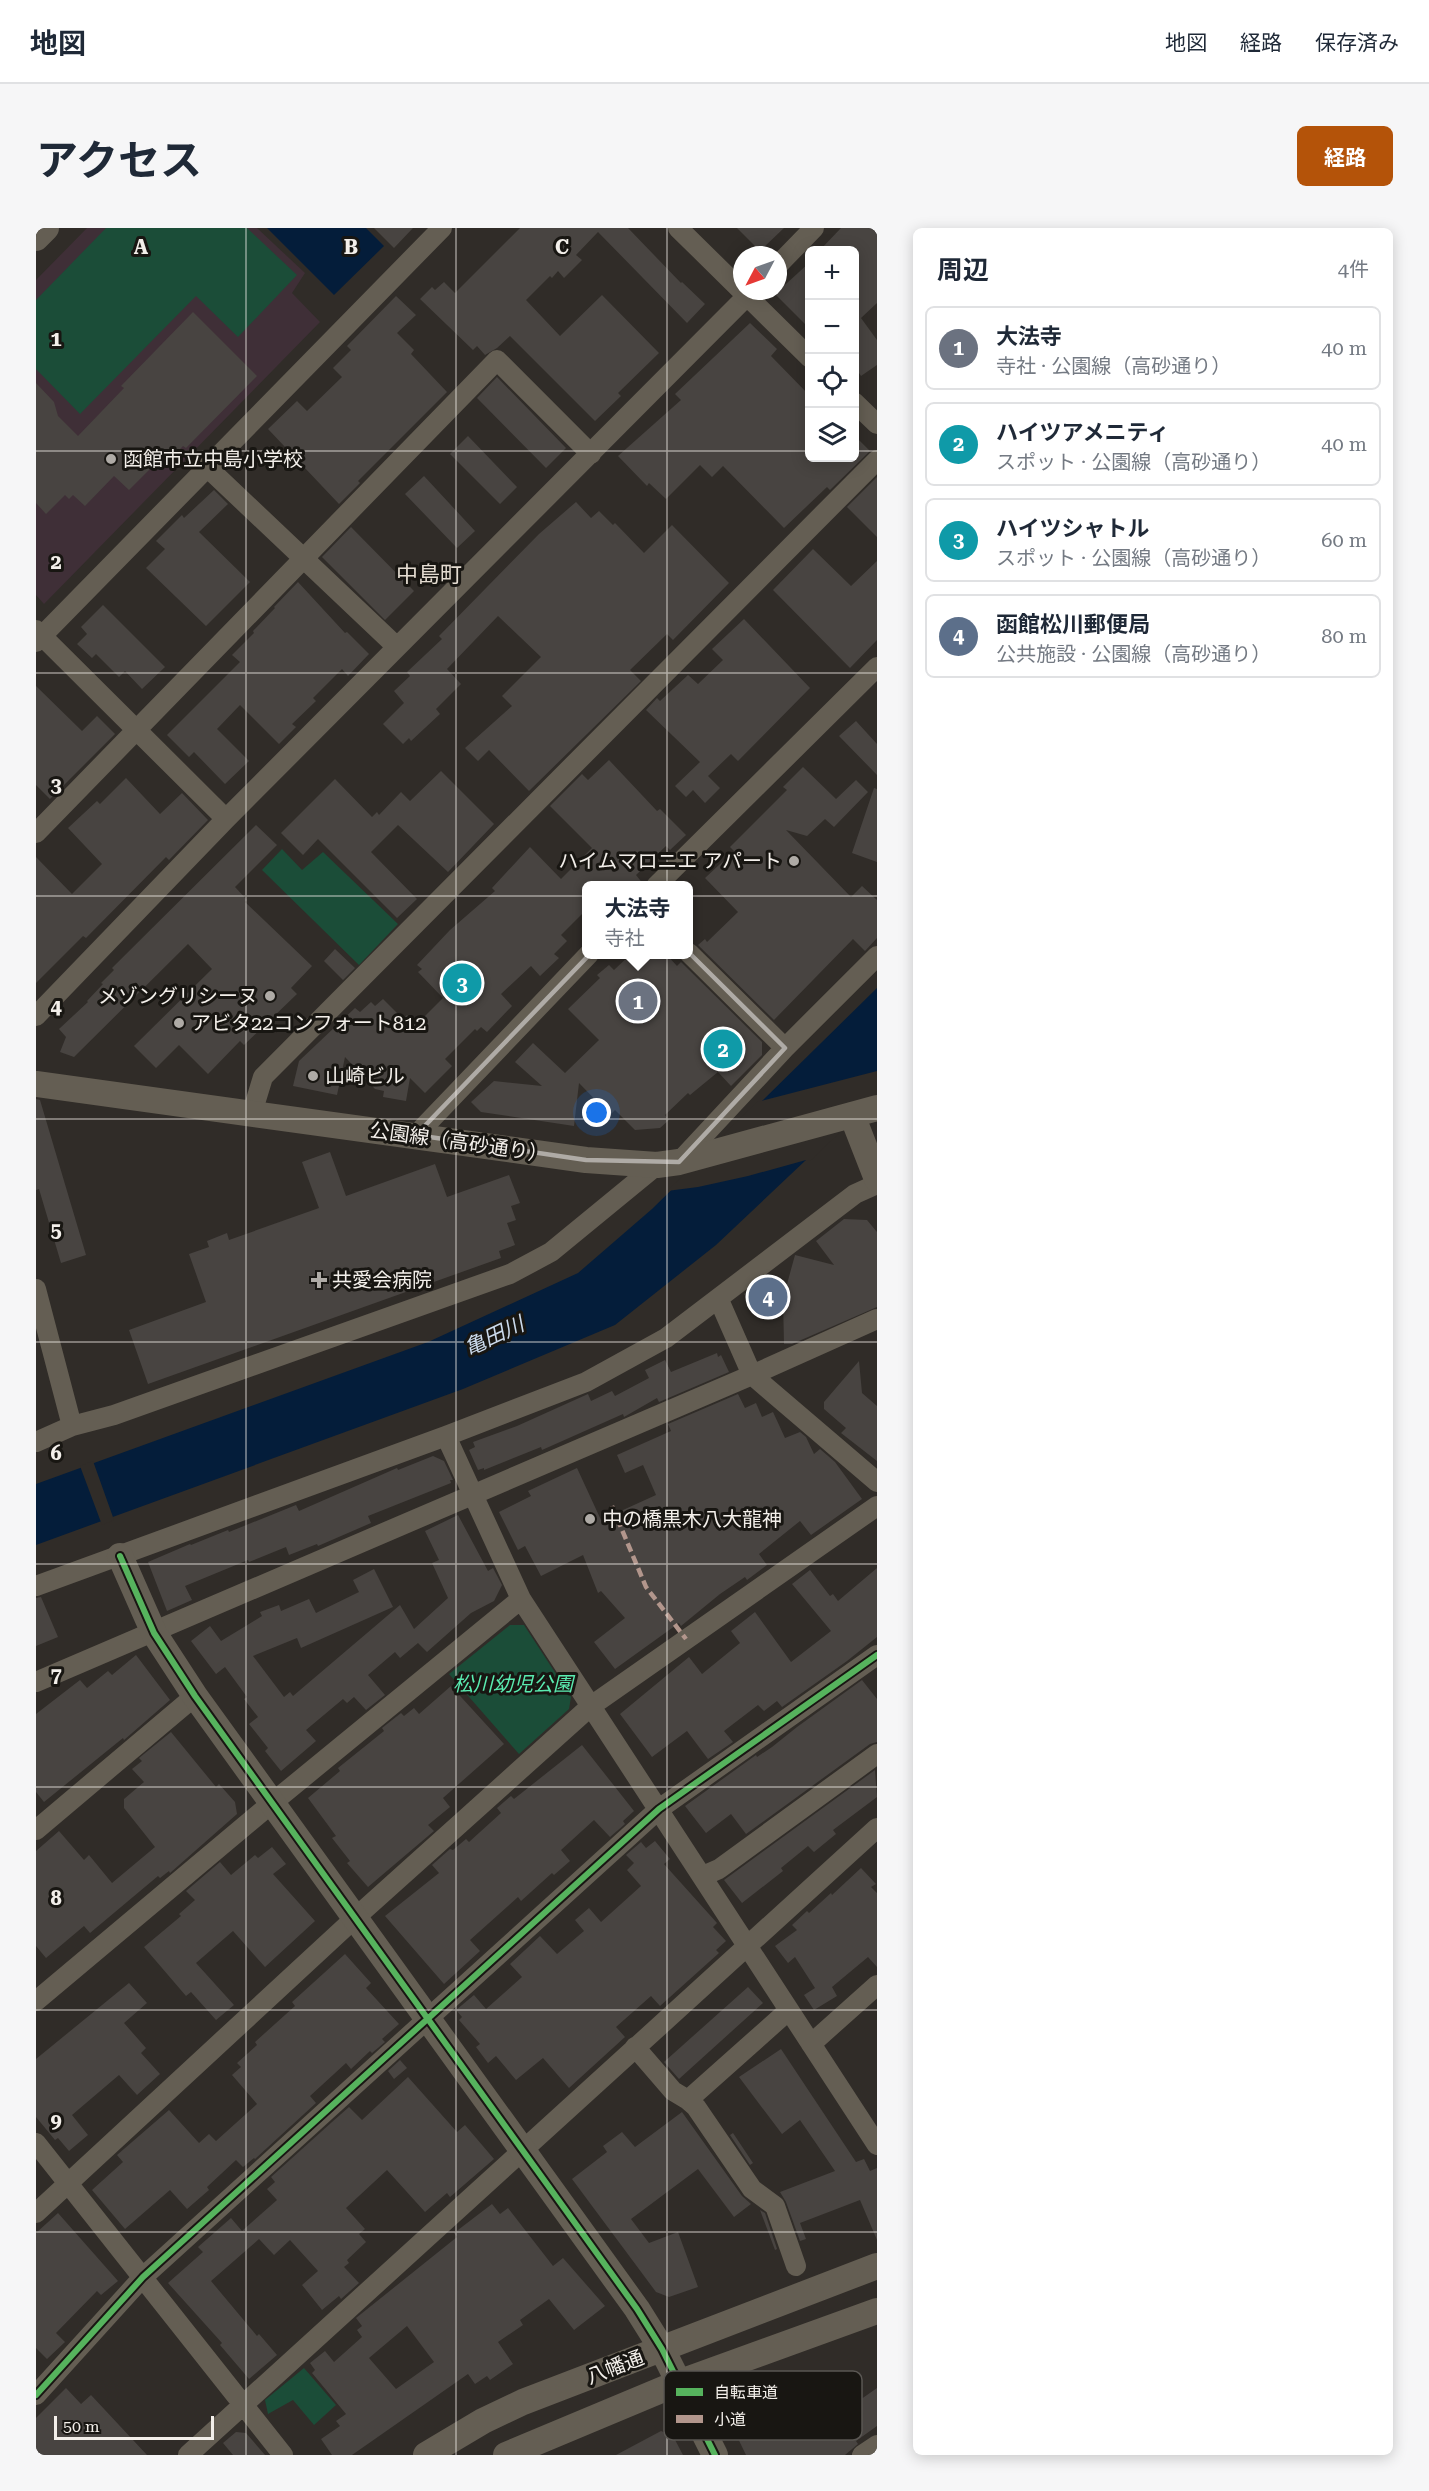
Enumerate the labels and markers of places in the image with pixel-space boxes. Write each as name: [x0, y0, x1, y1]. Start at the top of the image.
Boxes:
place label: 函館市立中島小学校: [123, 447, 303, 471]
marker: 函館市立中島小学校: [104, 452, 118, 466]
place label: ハイムマロニエ アパート: [558, 849, 782, 873]
marker: ハイムマロニエ アパート: [787, 854, 801, 868]
pin: 3: [442, 960, 482, 1005]
pin: 1: [618, 978, 658, 1024]
place label: メゾングリシーヌ: [98, 984, 258, 1008]
marker: メゾングリシーヌ: [263, 989, 277, 1003]
place label: アビタ22コンフォート812: [191, 1011, 426, 1035]
marker: アビタ22コンフォート812: [172, 1016, 186, 1030]
pin: 2: [704, 1026, 742, 1072]
place label: 山崎ビル: [325, 1064, 405, 1088]
marker: 山崎ビル: [306, 1069, 320, 1083]
place label: 共愛会病院: [332, 1268, 432, 1292]
marker: 共愛会病院: [310, 1271, 328, 1289]
pin: 4: [748, 1274, 788, 1320]
place label: 中の橋黒木八大龍神: [602, 1507, 782, 1531]
marker: 中の橋黒木八大龍神: [583, 1512, 597, 1526]

